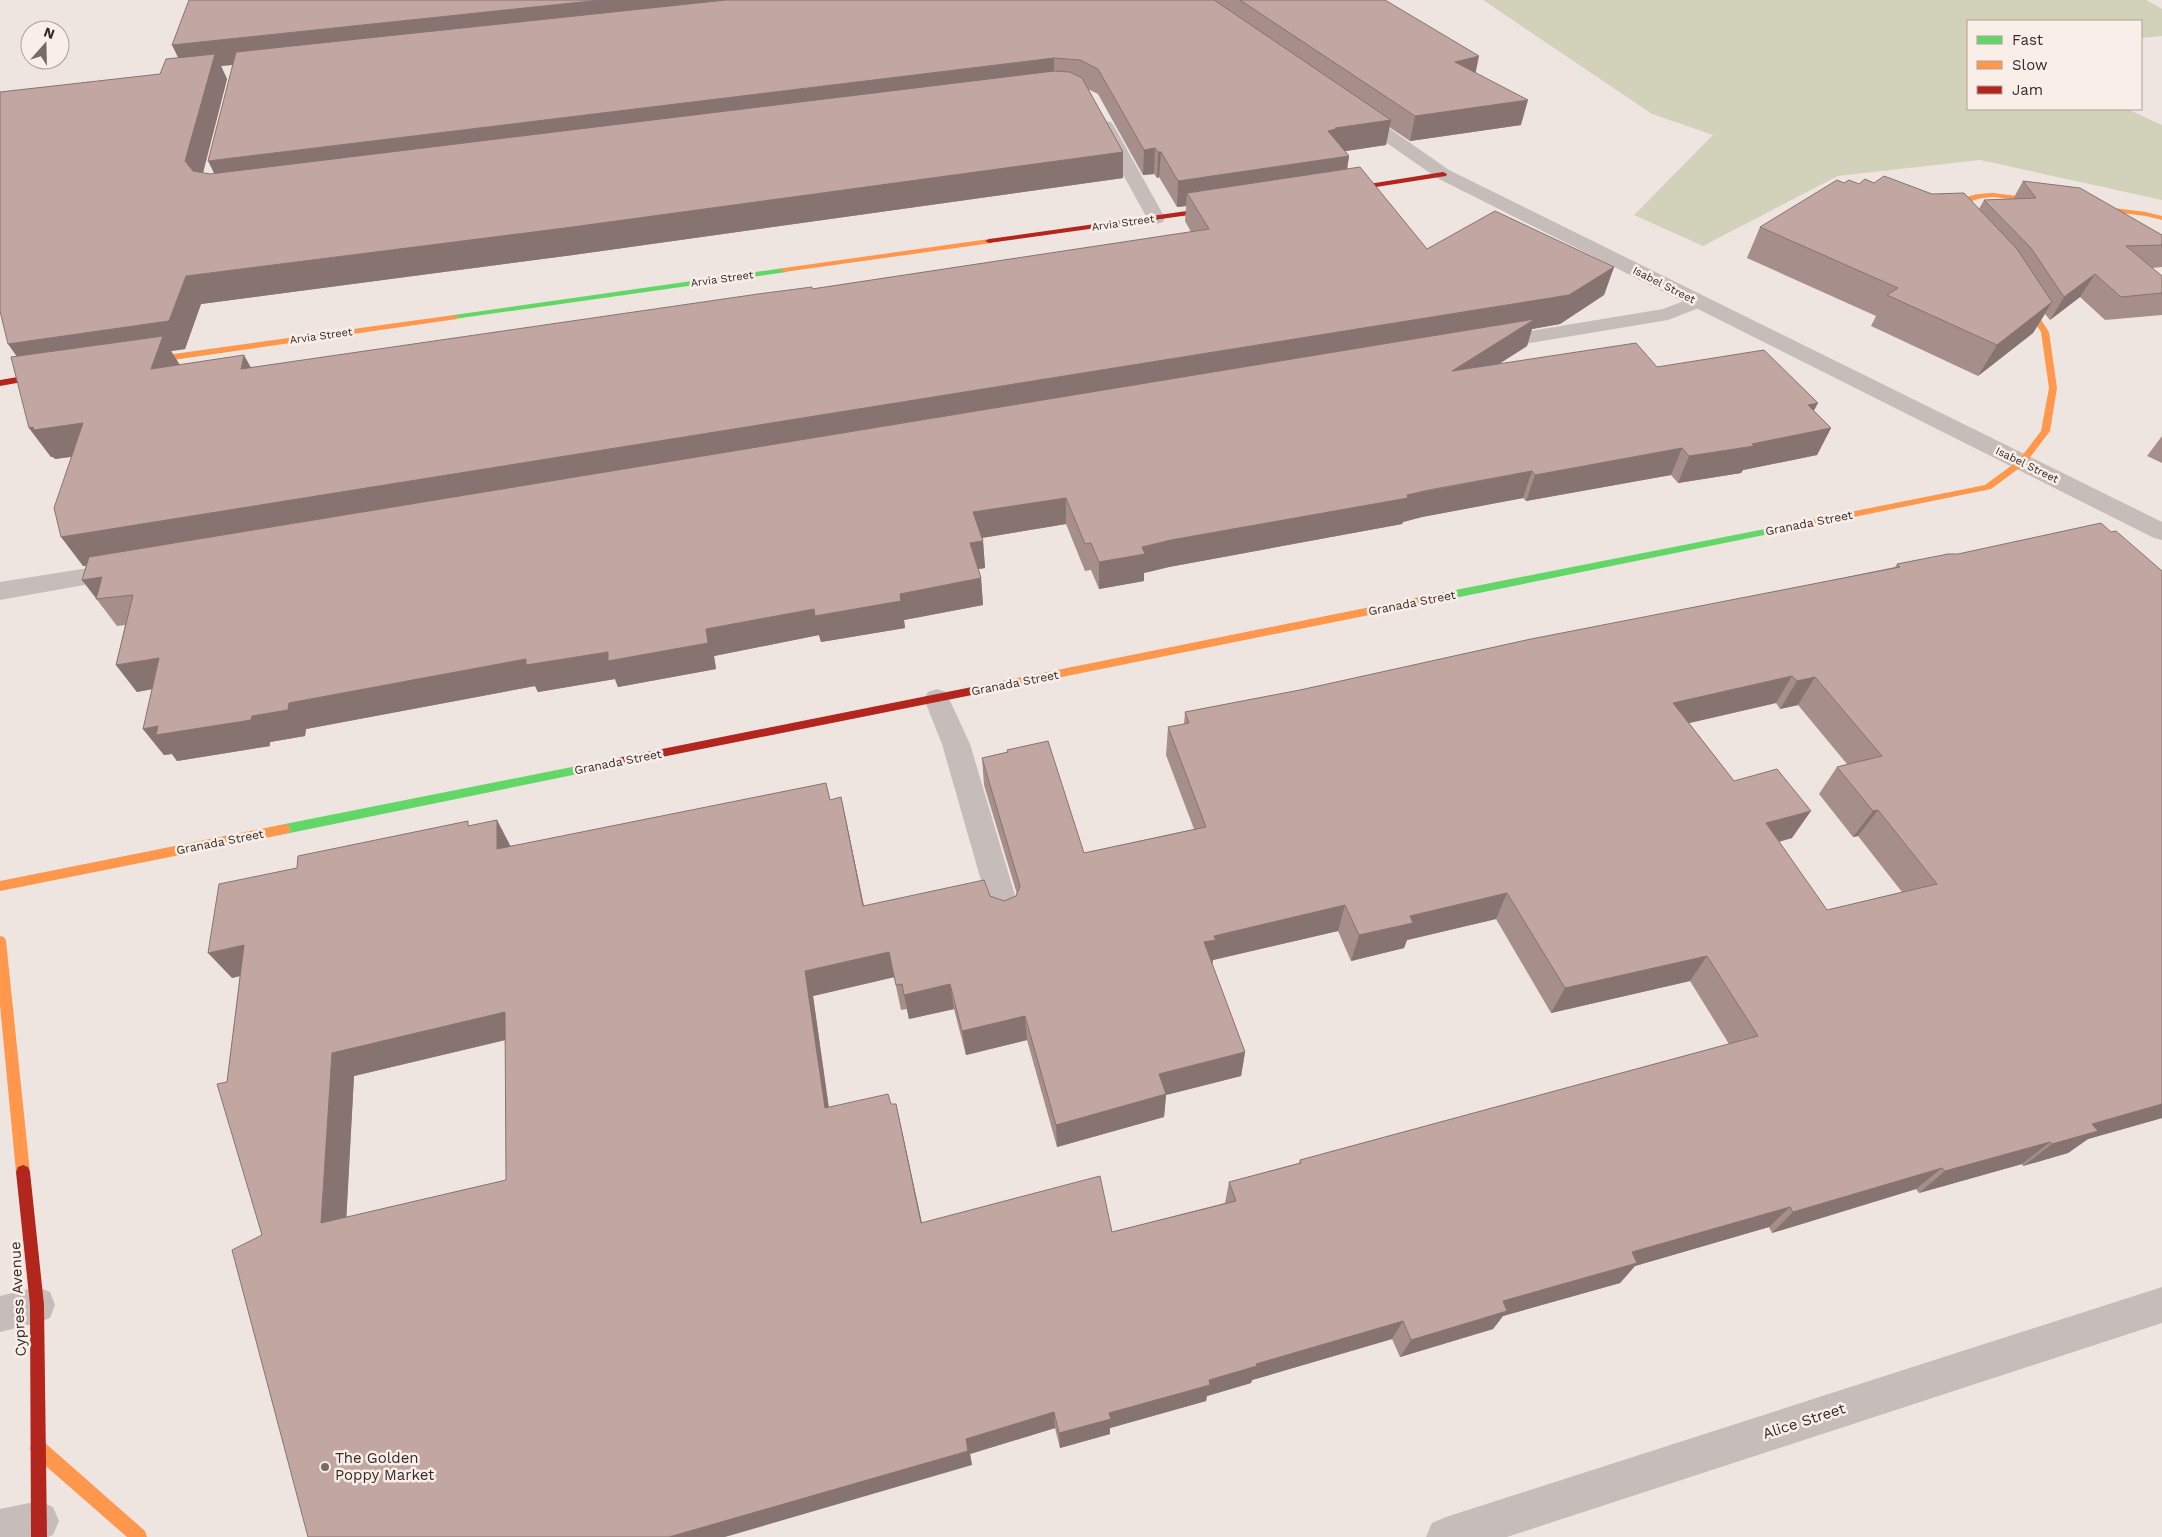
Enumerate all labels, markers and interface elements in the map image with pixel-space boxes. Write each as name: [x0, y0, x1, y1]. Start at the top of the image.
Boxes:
north arrow: [20, 20, 70, 70]
legend: [1967, 20, 2142, 110]
text: N: [42, 23, 57, 42]
text: Fast: [2012, 31, 2044, 49]
text: Slow: [2012, 56, 2048, 74]
text: Jam: [2012, 81, 2043, 99]
street label: Arvia Street: [1091, 212, 1156, 234]
street label: Isabel Street: [1631, 264, 1698, 306]
street label: Arvia Street: [690, 268, 755, 290]
street label: Arvia Street: [289, 325, 354, 347]
street label: Isabel Street: [1993, 444, 2061, 486]
street label: Granada Street: [1764, 508, 1854, 538]
street label: Granada Street: [1367, 588, 1457, 618]
street label: Granada Street: [970, 668, 1060, 698]
street label: Granada Street: [573, 747, 663, 777]
street label: Granada Street: [175, 827, 265, 857]
street label: Cypress Avenue: [6, 1241, 30, 1357]
street label: Alice Street: [1760, 1399, 1848, 1443]
place label: The Golden Poppy Market: [335, 1449, 435, 1484]
marker: The Golden Poppy Market: [319, 1461, 331, 1473]

